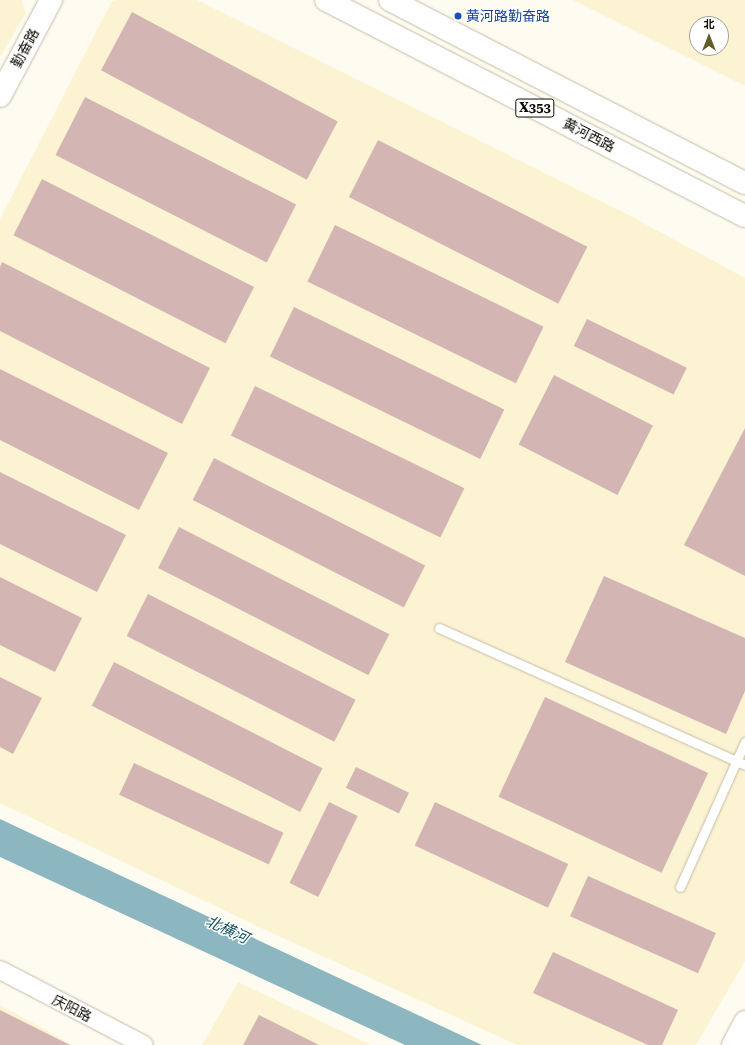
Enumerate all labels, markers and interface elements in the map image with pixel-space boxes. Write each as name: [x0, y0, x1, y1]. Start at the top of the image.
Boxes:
place label: 黄河路勤奋路: [466, 8, 550, 24]
marker: 黄河路勤奋路: [453, 11, 463, 21]
north arrow: [689, 16, 729, 56]
text: 北: [704, 18, 715, 31]
street label: 勤奋路: [8, 26, 42, 70]
road number: X353: [515, 97, 555, 119]
street label: 黄河西路: [560, 115, 618, 155]
water label: 北横河: [203, 912, 251, 948]
street label: 庆阳路: [49, 991, 95, 1025]

